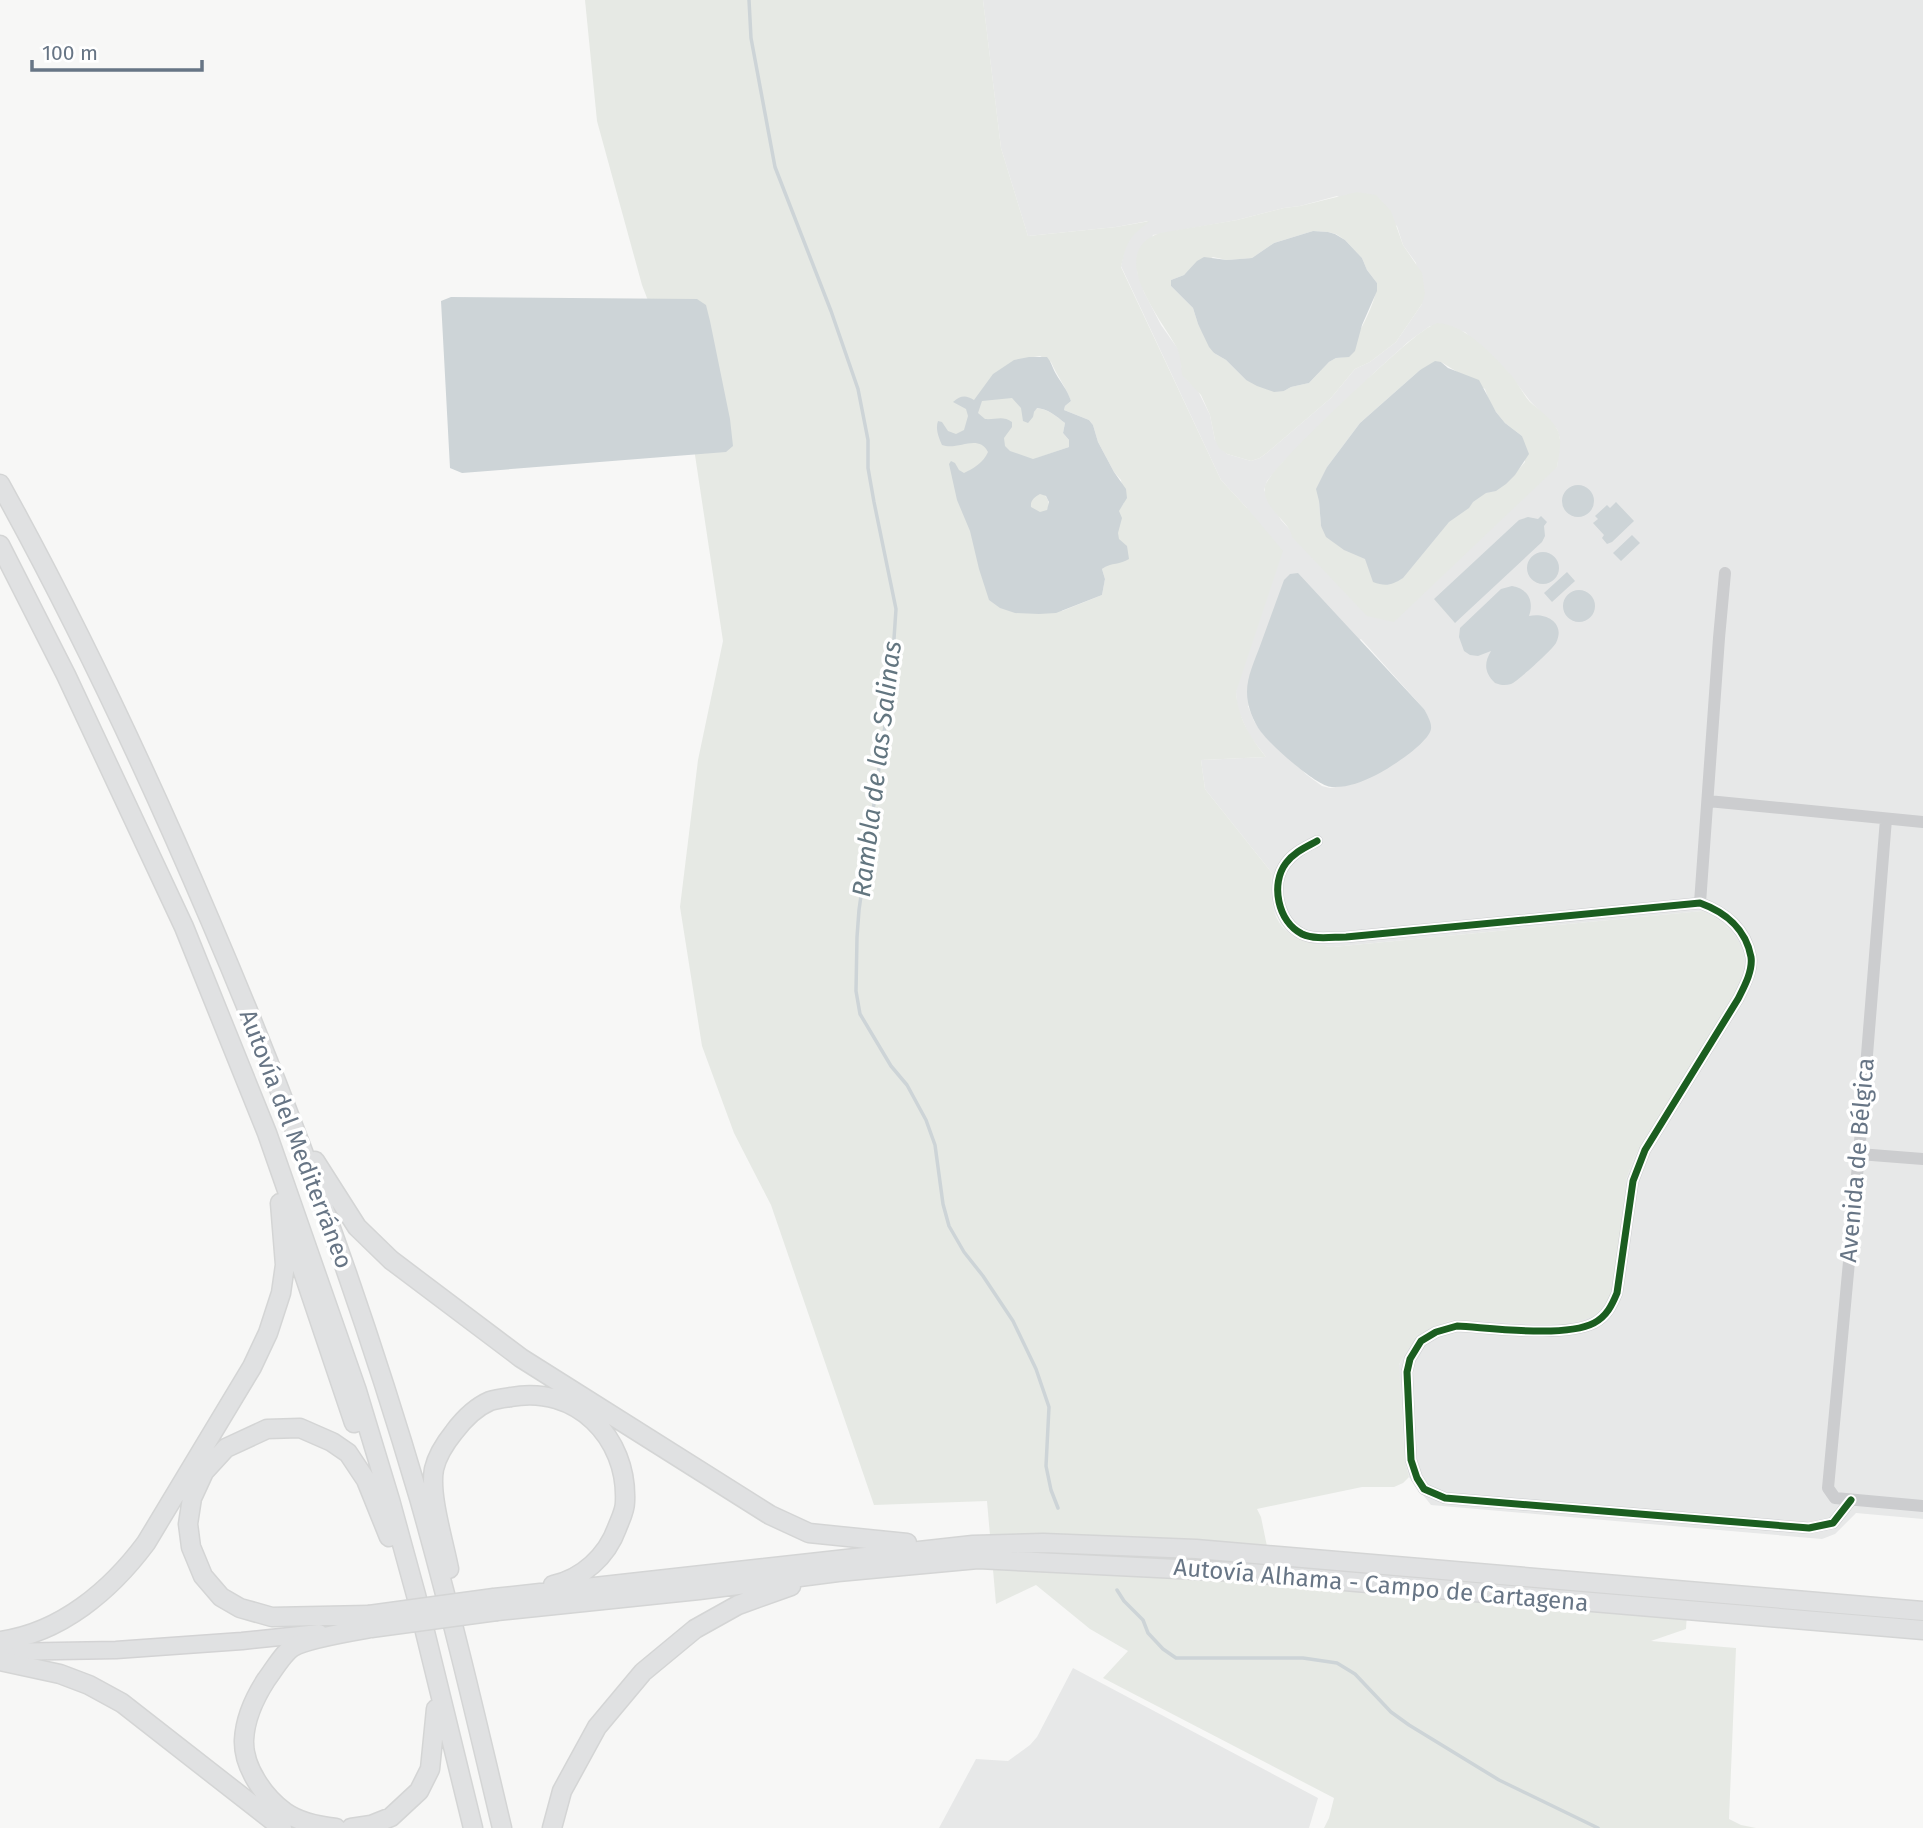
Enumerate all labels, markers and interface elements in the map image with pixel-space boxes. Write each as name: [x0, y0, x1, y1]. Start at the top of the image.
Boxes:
scale bar: [32, 28, 201, 72]
text: 100 m: [42, 40, 98, 66]
water label: Rambla de las Salinas: [846, 639, 908, 899]
street label: Autovía del Mediterráneo: [234, 1006, 358, 1272]
street label: Avenida de Bélgica: [1834, 1057, 1880, 1263]
street label: Autovía Alhama - Campo de Cartagena: [1172, 1553, 1590, 1617]

